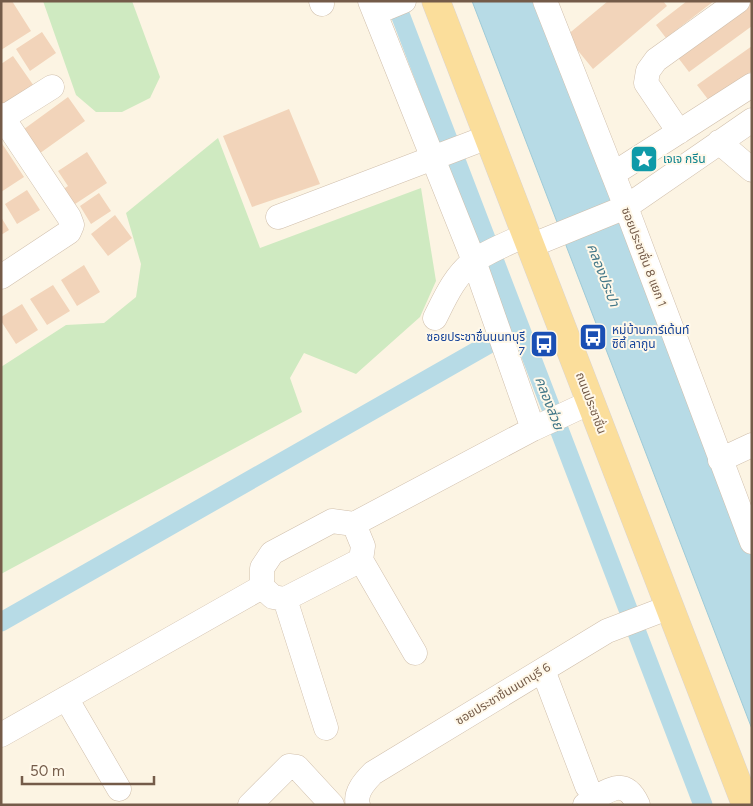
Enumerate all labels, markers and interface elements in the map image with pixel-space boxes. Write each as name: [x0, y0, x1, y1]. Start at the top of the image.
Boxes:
place icon: เจเจ กรีน: [629, 144, 659, 174]
place label: เจเจ กรีน: [663, 152, 706, 166]
street label: ซอยประชาชื่น 8 แยก 1: [619, 205, 671, 309]
water label: คลองประปา: [583, 241, 623, 310]
bus stop icon: หมู่บ้านการ์เด้นท์ ซิตี้ ลากูน: [578, 322, 608, 352]
place label: หมู่บ้านการ์เด้นท์ ซิตี้ ลากูน: [612, 323, 689, 351]
place label: ซอยประชาชื่นนนทบุรี 7: [427, 328, 526, 358]
bus stop icon: ซอยประชาชื่นนนทบุรี 7: [529, 329, 559, 359]
street label: ถนนประชาชื่น: [573, 370, 611, 436]
water label: คลองส่วย: [531, 374, 567, 433]
street label: ซอยประชาชื่นนนทบุรี 6: [452, 658, 553, 728]
scale bar: [22, 754, 155, 786]
text: 50 m: [30, 762, 65, 780]

